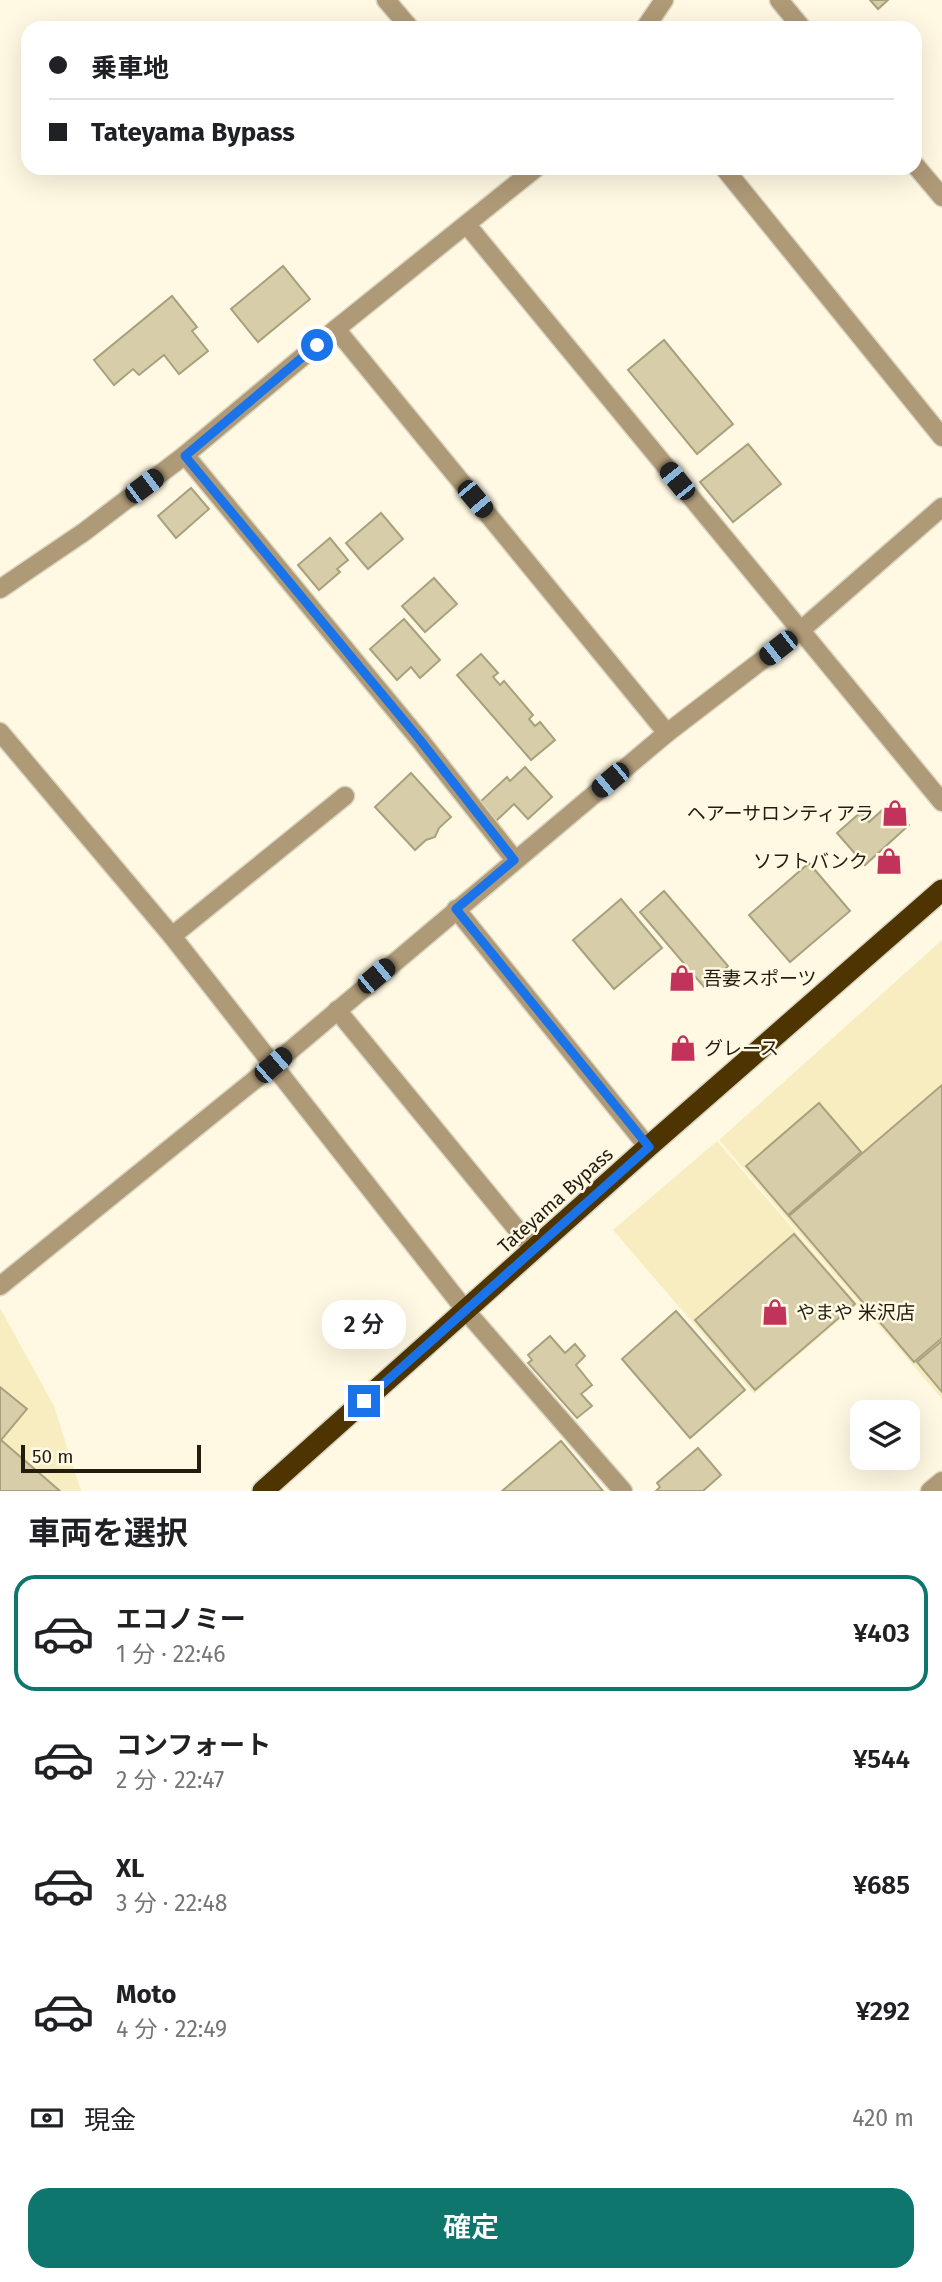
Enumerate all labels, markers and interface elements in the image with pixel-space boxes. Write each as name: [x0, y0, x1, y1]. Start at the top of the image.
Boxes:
text: 乗車地: [91, 53, 169, 84]
text: Tateyama Bypass: [91, 117, 295, 148]
route start: [301, 329, 333, 361]
car: [656, 458, 699, 504]
car: [121, 465, 168, 507]
car: [454, 476, 497, 522]
car: [755, 627, 802, 669]
car: [588, 758, 633, 802]
shop icon: ヘアーサロンティアラ: [880, 798, 910, 828]
place label: ヘアーサロンティアラ: [687, 802, 874, 825]
shop icon: ソフトバンク: [874, 846, 904, 876]
place label: ソフトバンク: [753, 850, 868, 873]
car: [354, 954, 399, 998]
shop icon: 吾妻スポーツ: [667, 963, 697, 993]
place label: 吾妻スポーツ: [703, 967, 817, 990]
shop icon: グレース: [668, 1033, 698, 1063]
place label: グレース: [704, 1037, 779, 1060]
car: [251, 1043, 296, 1087]
street label: Tateyama Bypass: [493, 1143, 618, 1258]
shop icon: やまや 米沢店: [760, 1297, 790, 1327]
callout: 2 分: [322, 1300, 406, 1348]
place label: やまや 米沢店: [796, 1301, 915, 1324]
text: 2 分: [344, 1310, 384, 1338]
route end: [348, 1385, 380, 1417]
map controls: [850, 1400, 920, 1470]
button: layers: [850, 1400, 920, 1470]
scale bar: [21, 1442, 201, 1474]
text: 50 m: [32, 1445, 73, 1468]
text: 車両を選択: [28, 1514, 188, 1552]
icon: car: [32, 1602, 95, 1665]
text: エコノミー: [116, 1604, 246, 1635]
text: ¥403: [853, 1618, 910, 1649]
text: 1 分 · 22:46: [116, 1640, 225, 1668]
icon: car: [32, 1728, 95, 1791]
text: コンフォート: [116, 1730, 271, 1761]
text: ¥544: [853, 1744, 910, 1775]
text: 2 分 · 22:47: [116, 1766, 224, 1794]
text: XL: [116, 1853, 144, 1884]
icon: car: [32, 1854, 95, 1917]
text: ¥685: [853, 1870, 910, 1901]
text: 3 分 · 22:48: [116, 1889, 227, 1917]
text: Moto: [116, 1979, 176, 2010]
icon: car: [32, 1980, 95, 2043]
text: ¥292: [856, 1996, 910, 2027]
text: 4 分 · 22:49: [116, 2015, 227, 2043]
icon: cash: [28, 2099, 66, 2137]
text: 420 m: [852, 2104, 914, 2132]
text: 現金: [84, 2105, 136, 2136]
button: 確定: [28, 2188, 914, 2268]

